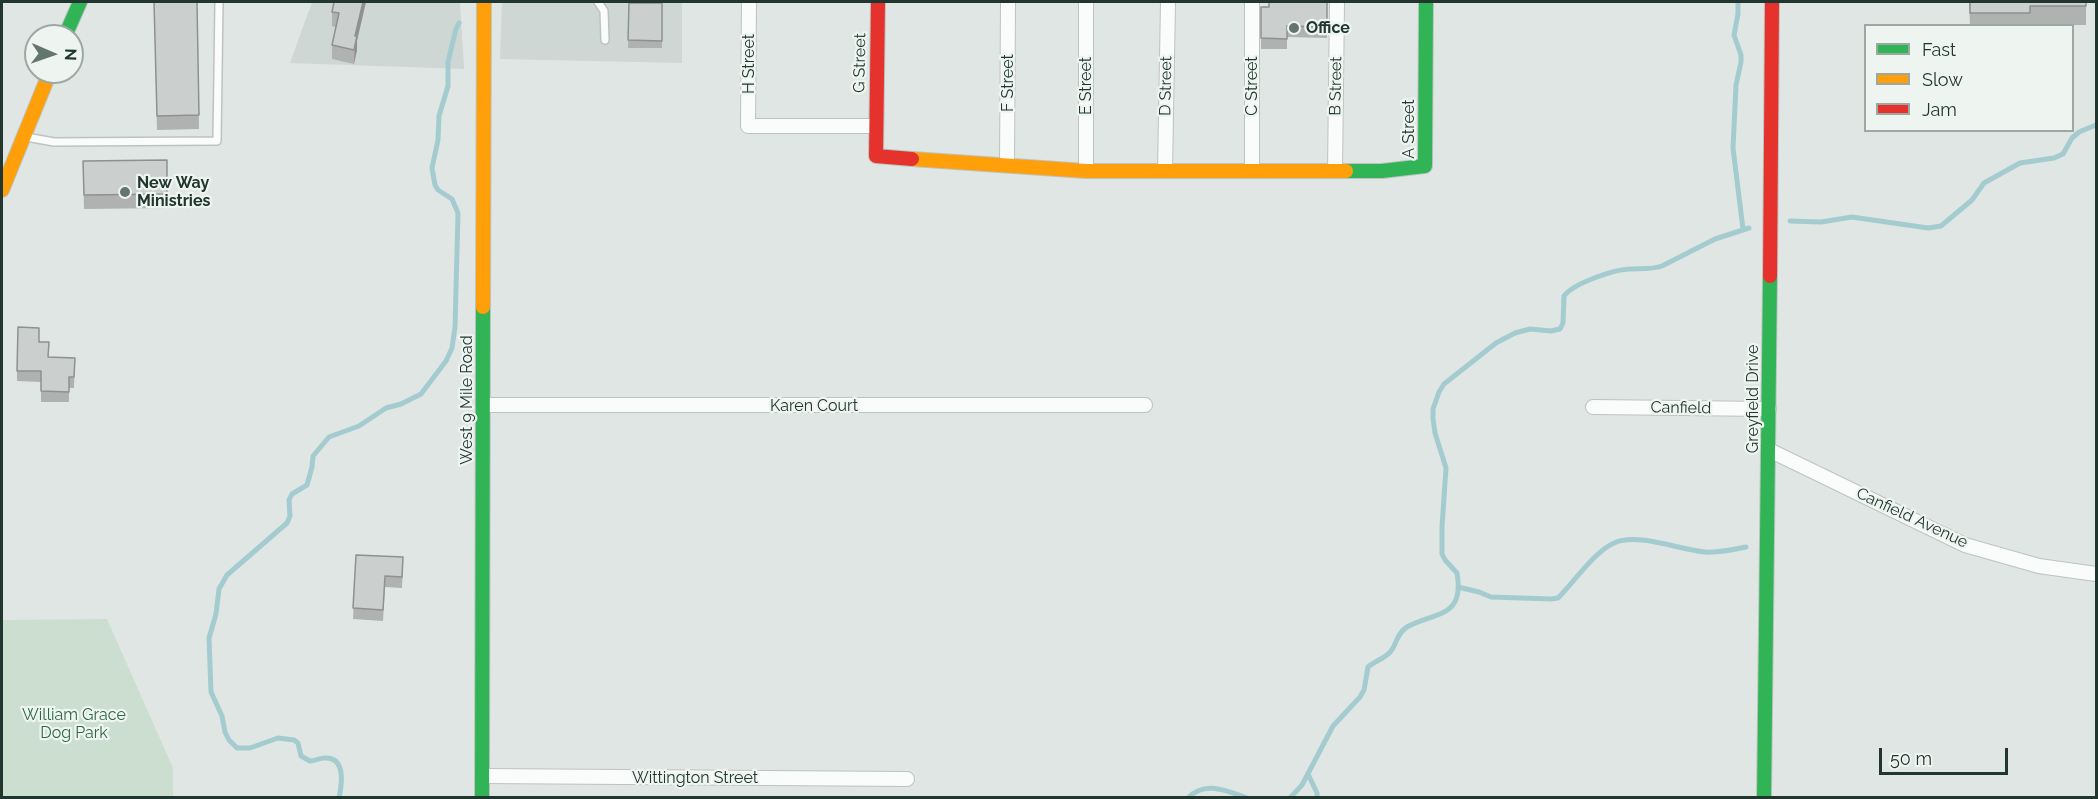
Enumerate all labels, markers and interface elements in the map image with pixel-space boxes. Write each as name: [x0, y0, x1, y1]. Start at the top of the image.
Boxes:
place label: Office: [1306, 18, 1350, 38]
marker: Office: [1287, 21, 1301, 35]
north arrow: [24, 24, 84, 84]
legend: [1864, 24, 2074, 132]
street label: G Street: [850, 33, 870, 93]
street label: H Street: [739, 34, 759, 94]
text: Fast: [1922, 39, 1956, 60]
text: N: [61, 48, 80, 61]
street label: F Street: [998, 54, 1018, 112]
street label: D Street: [1156, 56, 1176, 116]
street label: C Street: [1242, 56, 1262, 116]
street label: B Street: [1326, 56, 1346, 116]
street label: E Street: [1076, 57, 1096, 115]
text: Slow: [1922, 69, 1963, 90]
street label: A Street: [1399, 99, 1419, 159]
text: Jam: [1922, 99, 1957, 120]
place label: New Way Ministries: [137, 173, 210, 211]
marker: New Way Ministries: [118, 185, 132, 199]
street label: West 9 Mile Road: [457, 335, 477, 465]
street label: Greyfield Drive: [1743, 345, 1763, 453]
street label: Karen Court: [770, 396, 858, 416]
street label: Canfield: [1650, 398, 1712, 418]
street label: Canfield Avenue: [1853, 484, 1971, 552]
park label: William Grace Dog Park: [22, 705, 126, 743]
scale bar: [1882, 736, 2011, 774]
text: 50 m: [1890, 748, 1932, 769]
street label: Wittington Street: [632, 768, 758, 788]

